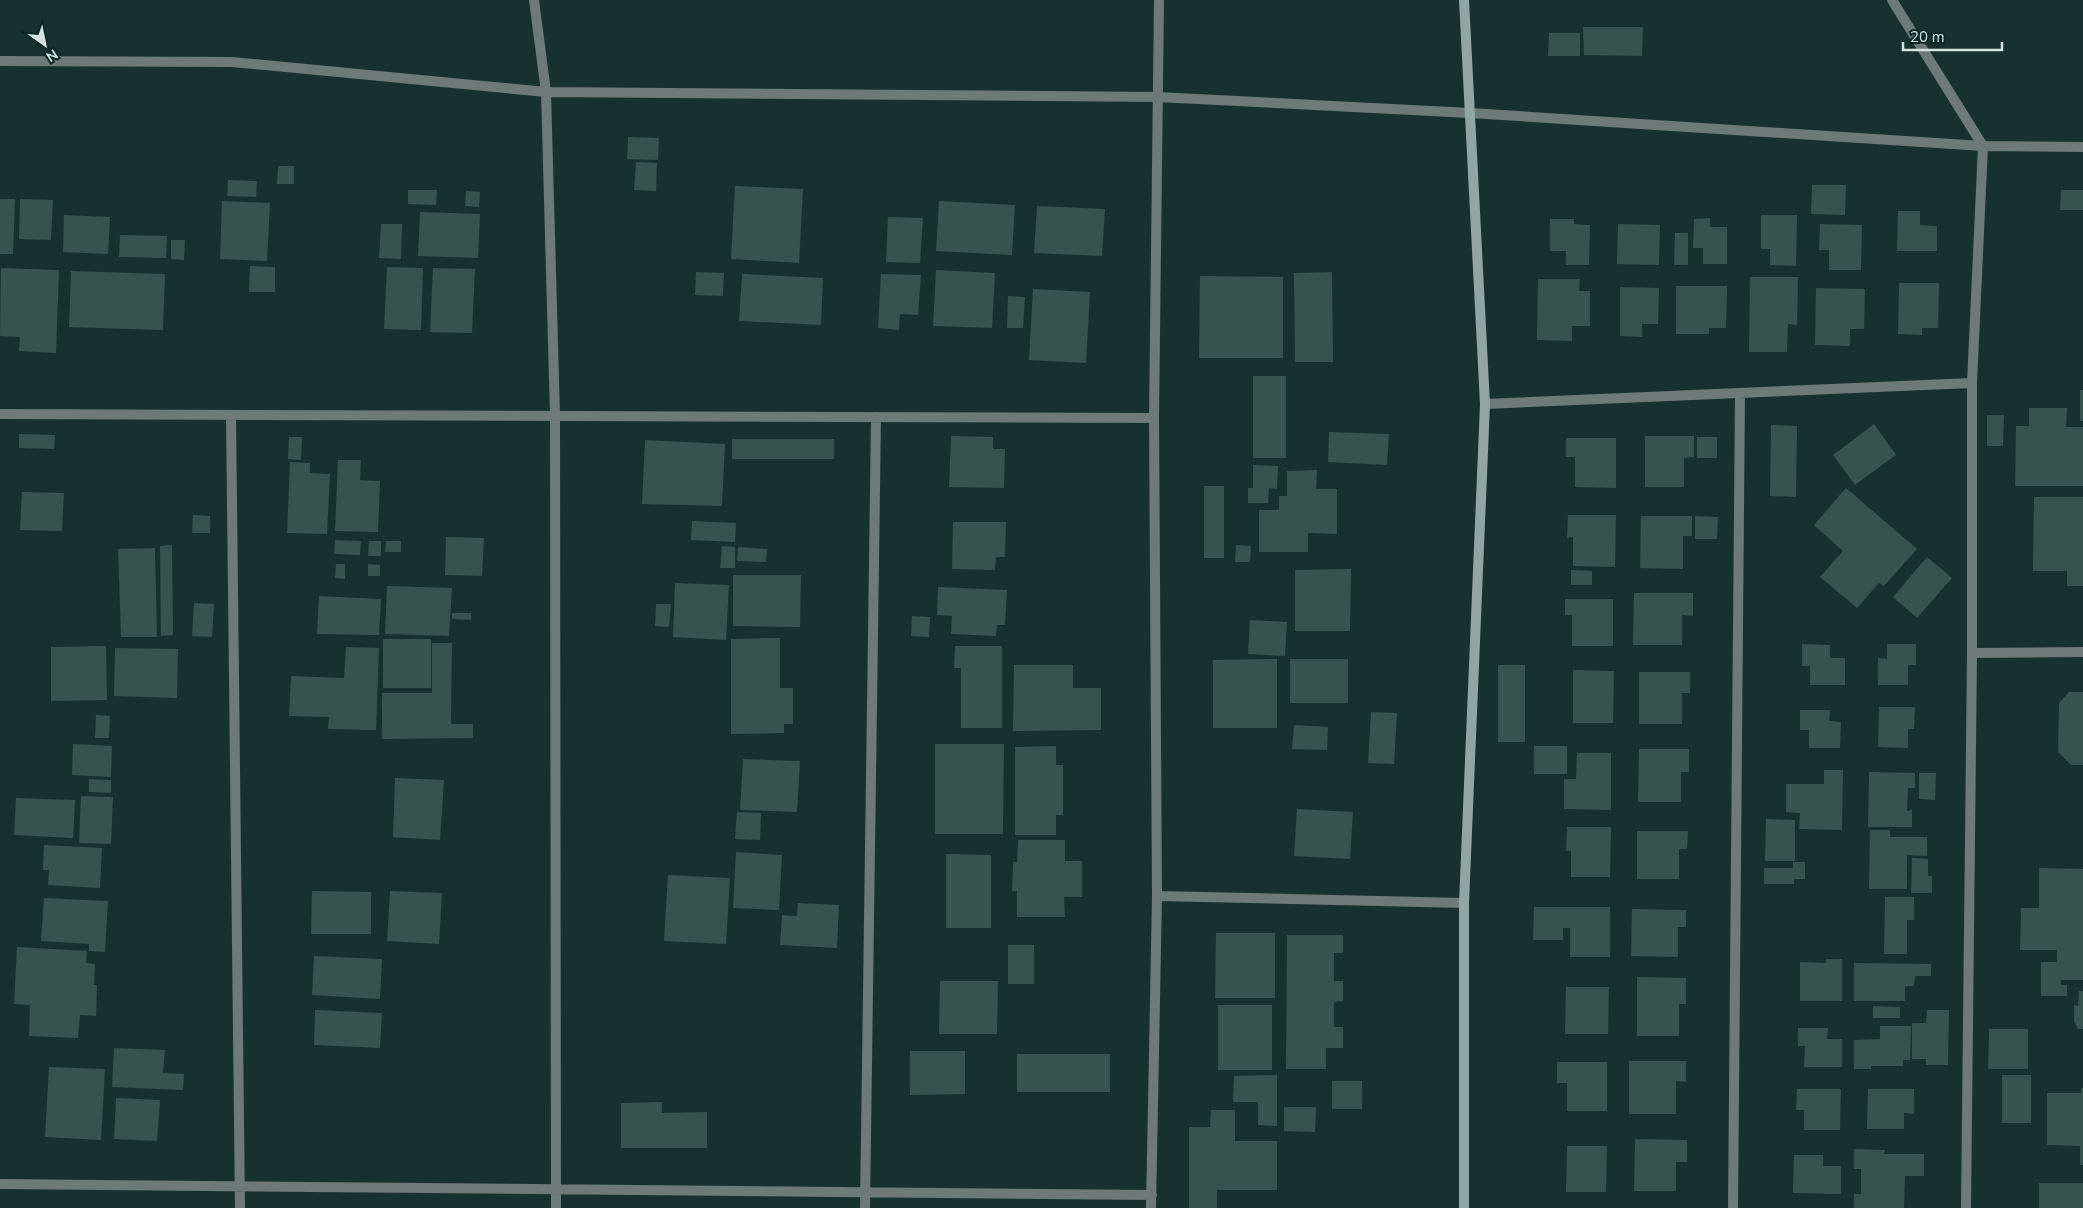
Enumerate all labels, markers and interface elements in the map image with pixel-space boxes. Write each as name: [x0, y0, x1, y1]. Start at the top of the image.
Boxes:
north arrow: [20, 20, 70, 70]
scale bar: [1903, 20, 2002, 52]
text: 20 m: [1910, 27, 1945, 47]
text: N: [42, 45, 61, 66]

